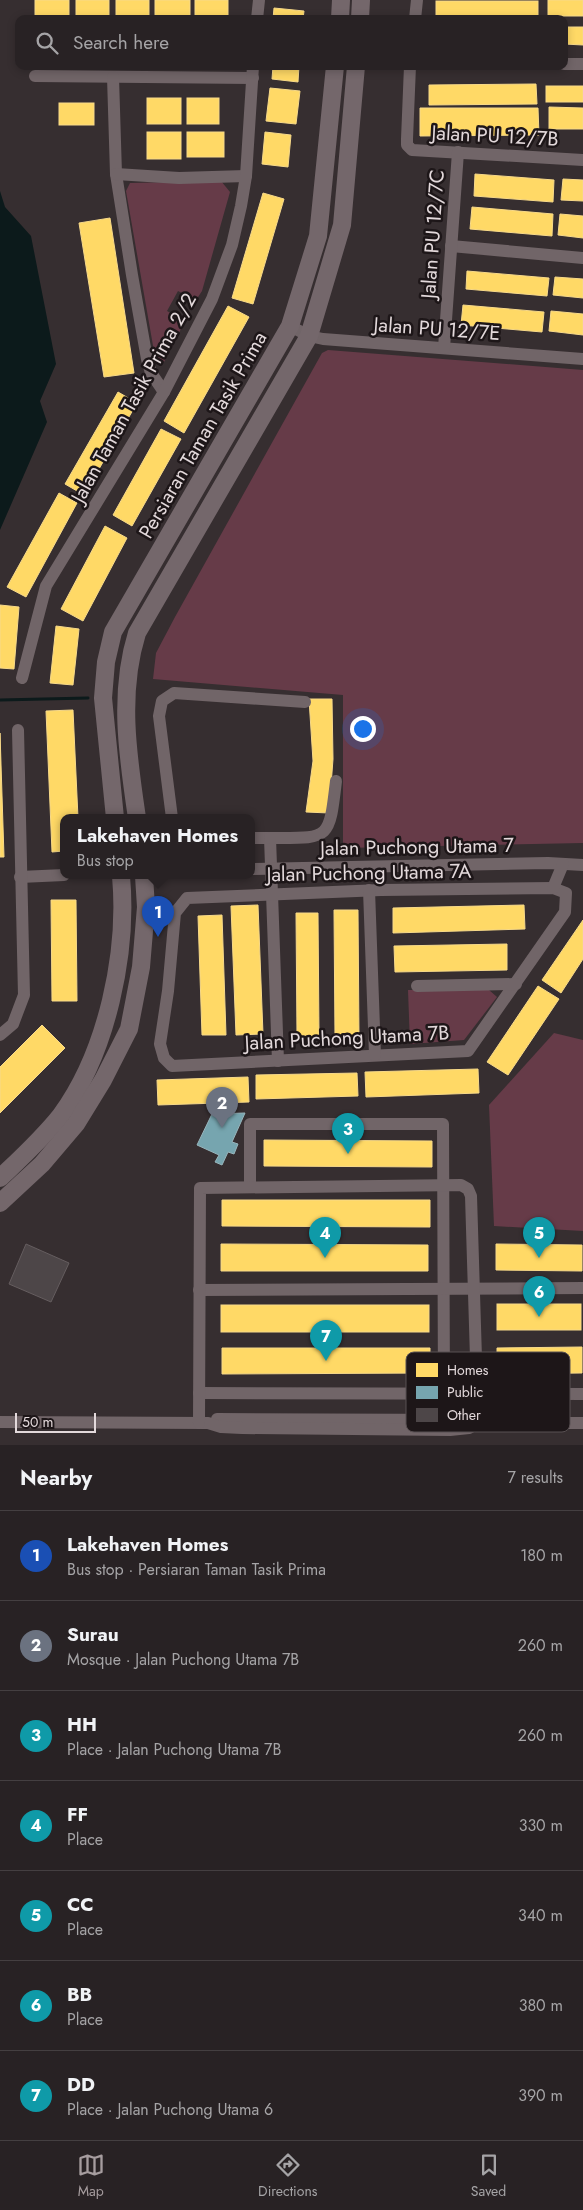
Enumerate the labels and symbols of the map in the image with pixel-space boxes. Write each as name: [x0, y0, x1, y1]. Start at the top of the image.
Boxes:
street label: Jalan PU 12/7B: [428, 118, 559, 154]
street label: Jalan PU 12/7C: [414, 169, 452, 302]
street label: Jalan Taman Tasik Prima 2/2: [63, 288, 204, 511]
street label: Jalan PU 12/7E: [370, 310, 501, 348]
street label: Persiaran Taman Tasik Prima: [132, 326, 274, 544]
your location: [350, 716, 376, 742]
street label: Jalan Puchong Utama 7: [317, 831, 515, 863]
street label: Jalan Puchong Utama 7A: [263, 857, 473, 889]
pin: 1: [142, 896, 174, 937]
street label: Jalan Puchong Utama 7B: [241, 1018, 450, 1058]
pin: 2: [206, 1087, 238, 1128]
pin: 3: [332, 1113, 364, 1154]
pin: 4: [309, 1217, 341, 1258]
pin: 5: [523, 1217, 555, 1258]
pin: 6: [523, 1276, 555, 1317]
pin: 7: [310, 1320, 342, 1361]
legend: [406, 1352, 570, 1432]
text: Homes: [447, 1360, 489, 1380]
text: Public: [447, 1382, 483, 1402]
text: Other: [447, 1405, 481, 1425]
scale bar: [15, 1410, 96, 1433]

